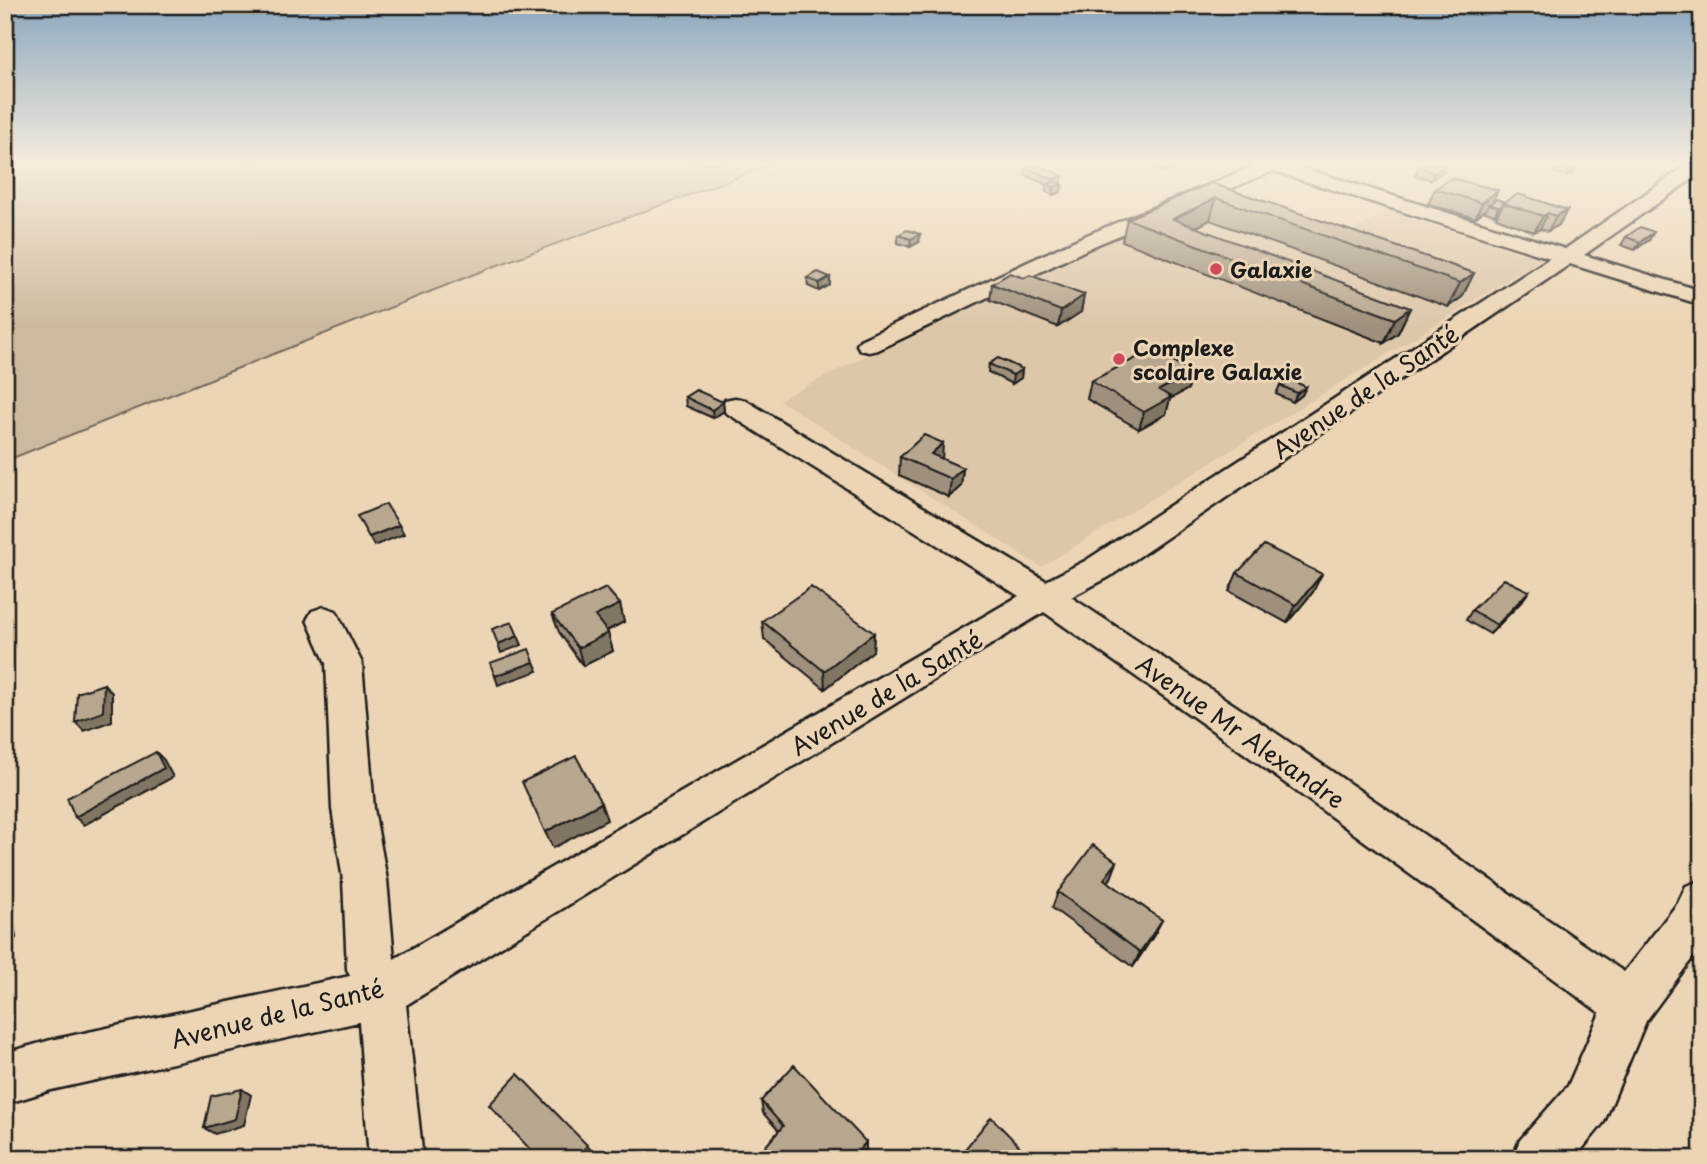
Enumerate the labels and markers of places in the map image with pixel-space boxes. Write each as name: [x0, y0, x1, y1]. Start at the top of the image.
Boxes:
place label: Galaxie: [1230, 253, 1312, 285]
marker: Galaxie: [1208, 261, 1224, 277]
place label: Complexe scolaire Galaxie: [1133, 331, 1302, 387]
marker: Complexe scolaire Galaxie: [1111, 351, 1127, 367]

